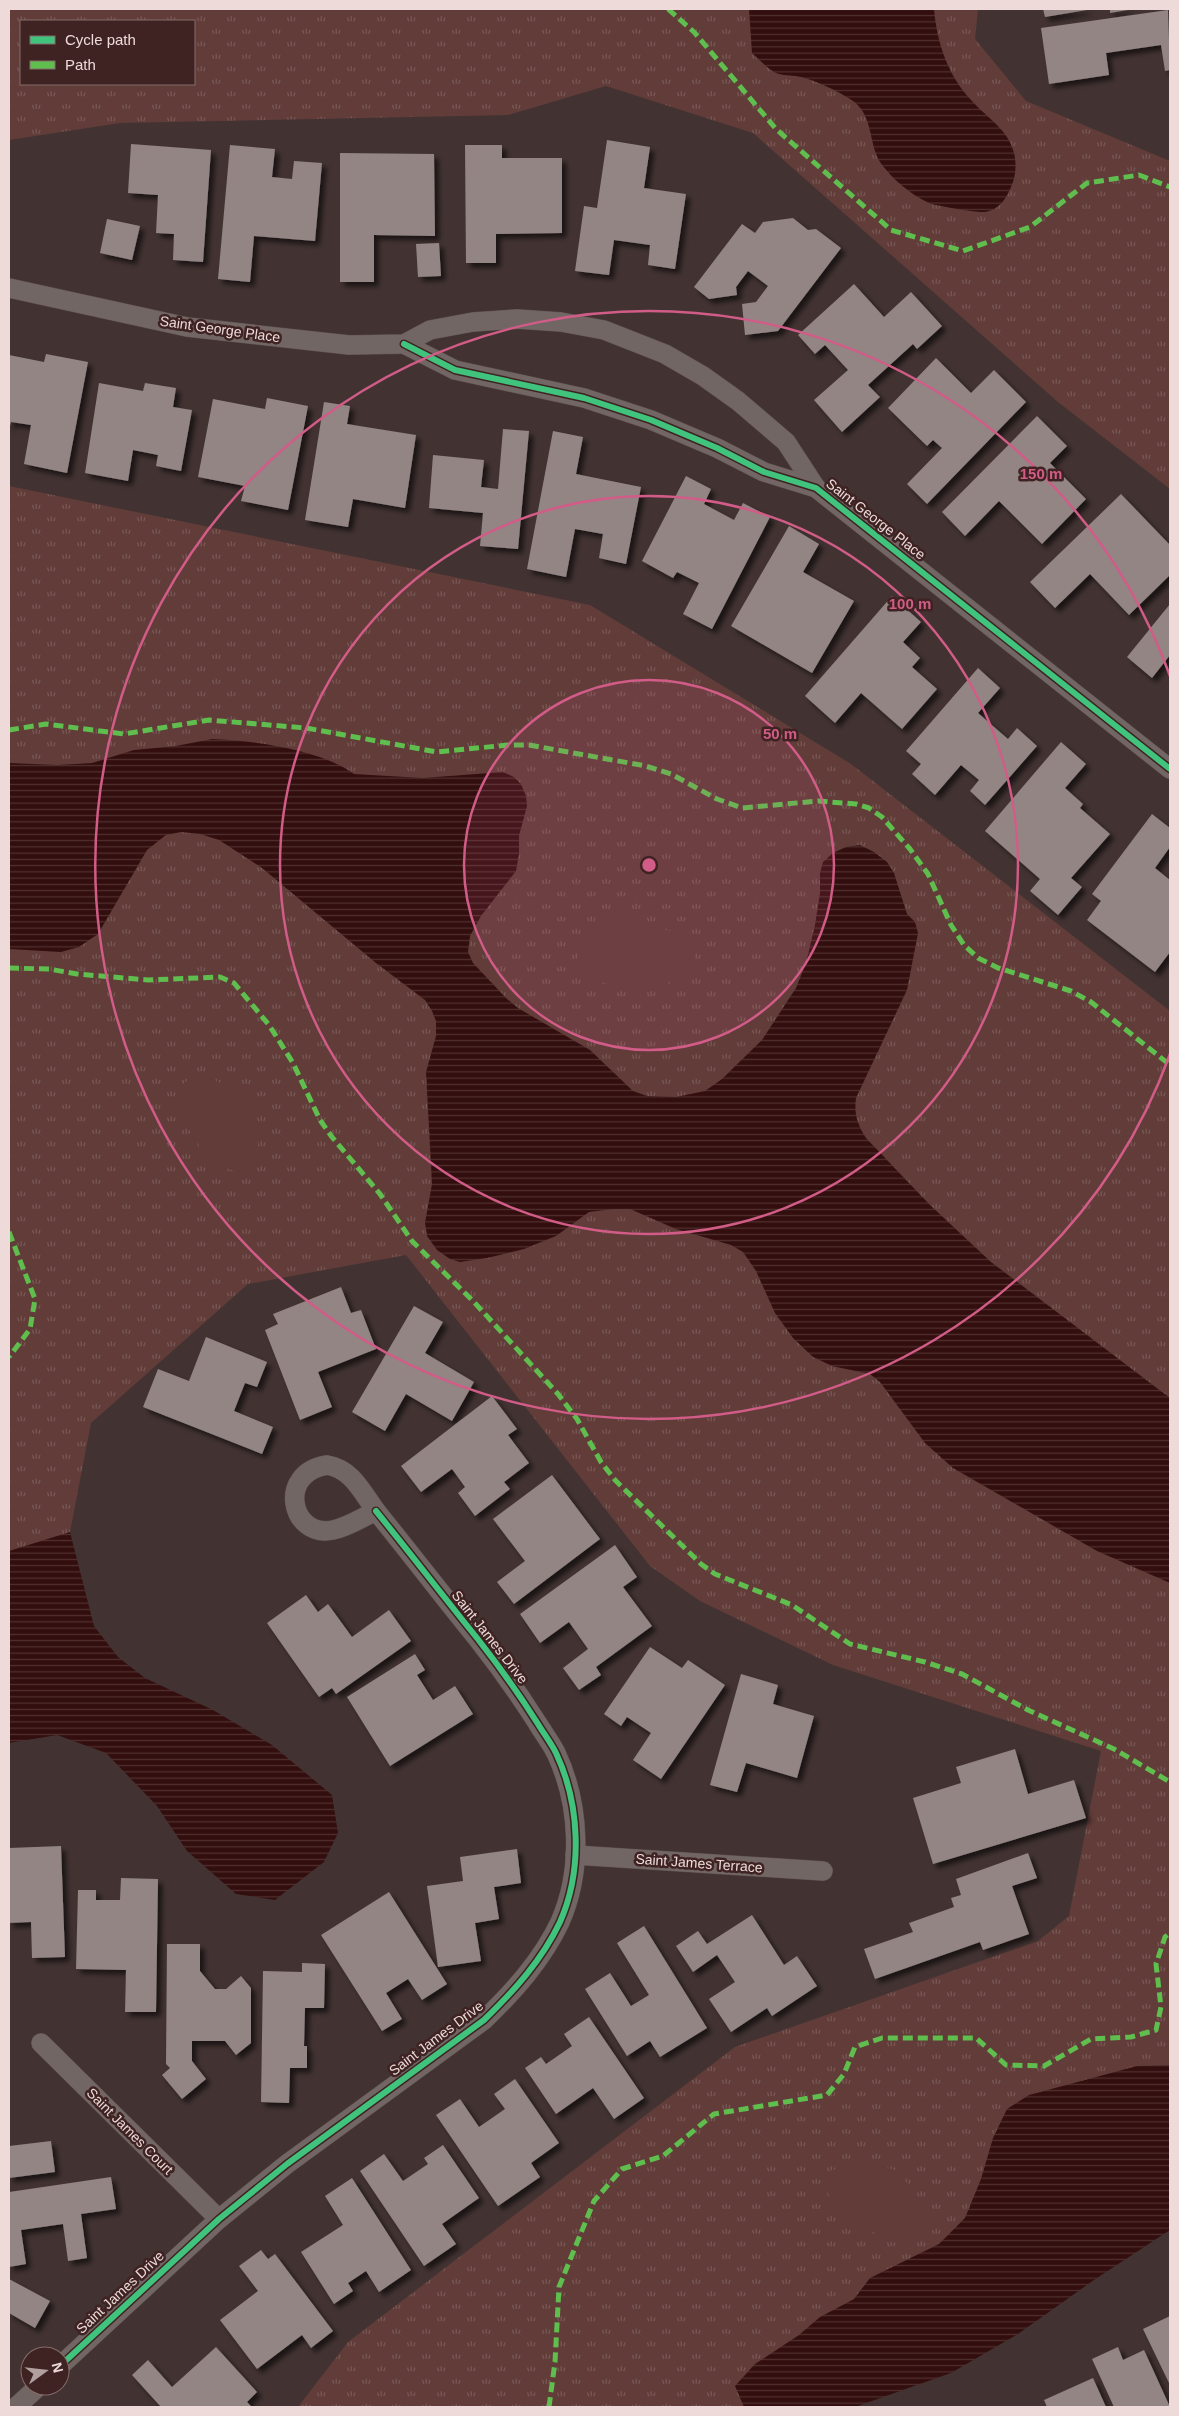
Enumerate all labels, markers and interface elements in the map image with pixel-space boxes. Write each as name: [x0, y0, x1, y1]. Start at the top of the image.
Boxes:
legend: [20, 20, 195, 85]
text: Cycle path: [65, 31, 136, 48]
text: Path: [65, 56, 96, 73]
street label: Saint George Place: [159, 313, 281, 345]
text: 150 m: [1020, 465, 1062, 482]
street label: Saint George Place: [823, 475, 929, 563]
text: 100 m: [889, 595, 931, 612]
text: 50 m: [763, 725, 797, 742]
centre of rings: [640, 856, 658, 874]
street label: Saint James Drive: [449, 1587, 531, 1687]
street label: Saint James Terrace: [635, 1851, 763, 1875]
street label: Saint James Drive: [386, 1997, 486, 2079]
street label: Saint James Court: [84, 2085, 176, 2177]
street label: Saint James Drive: [73, 2247, 167, 2337]
north arrow: [20, 2346, 70, 2396]
text: N: [49, 2361, 67, 2375]

